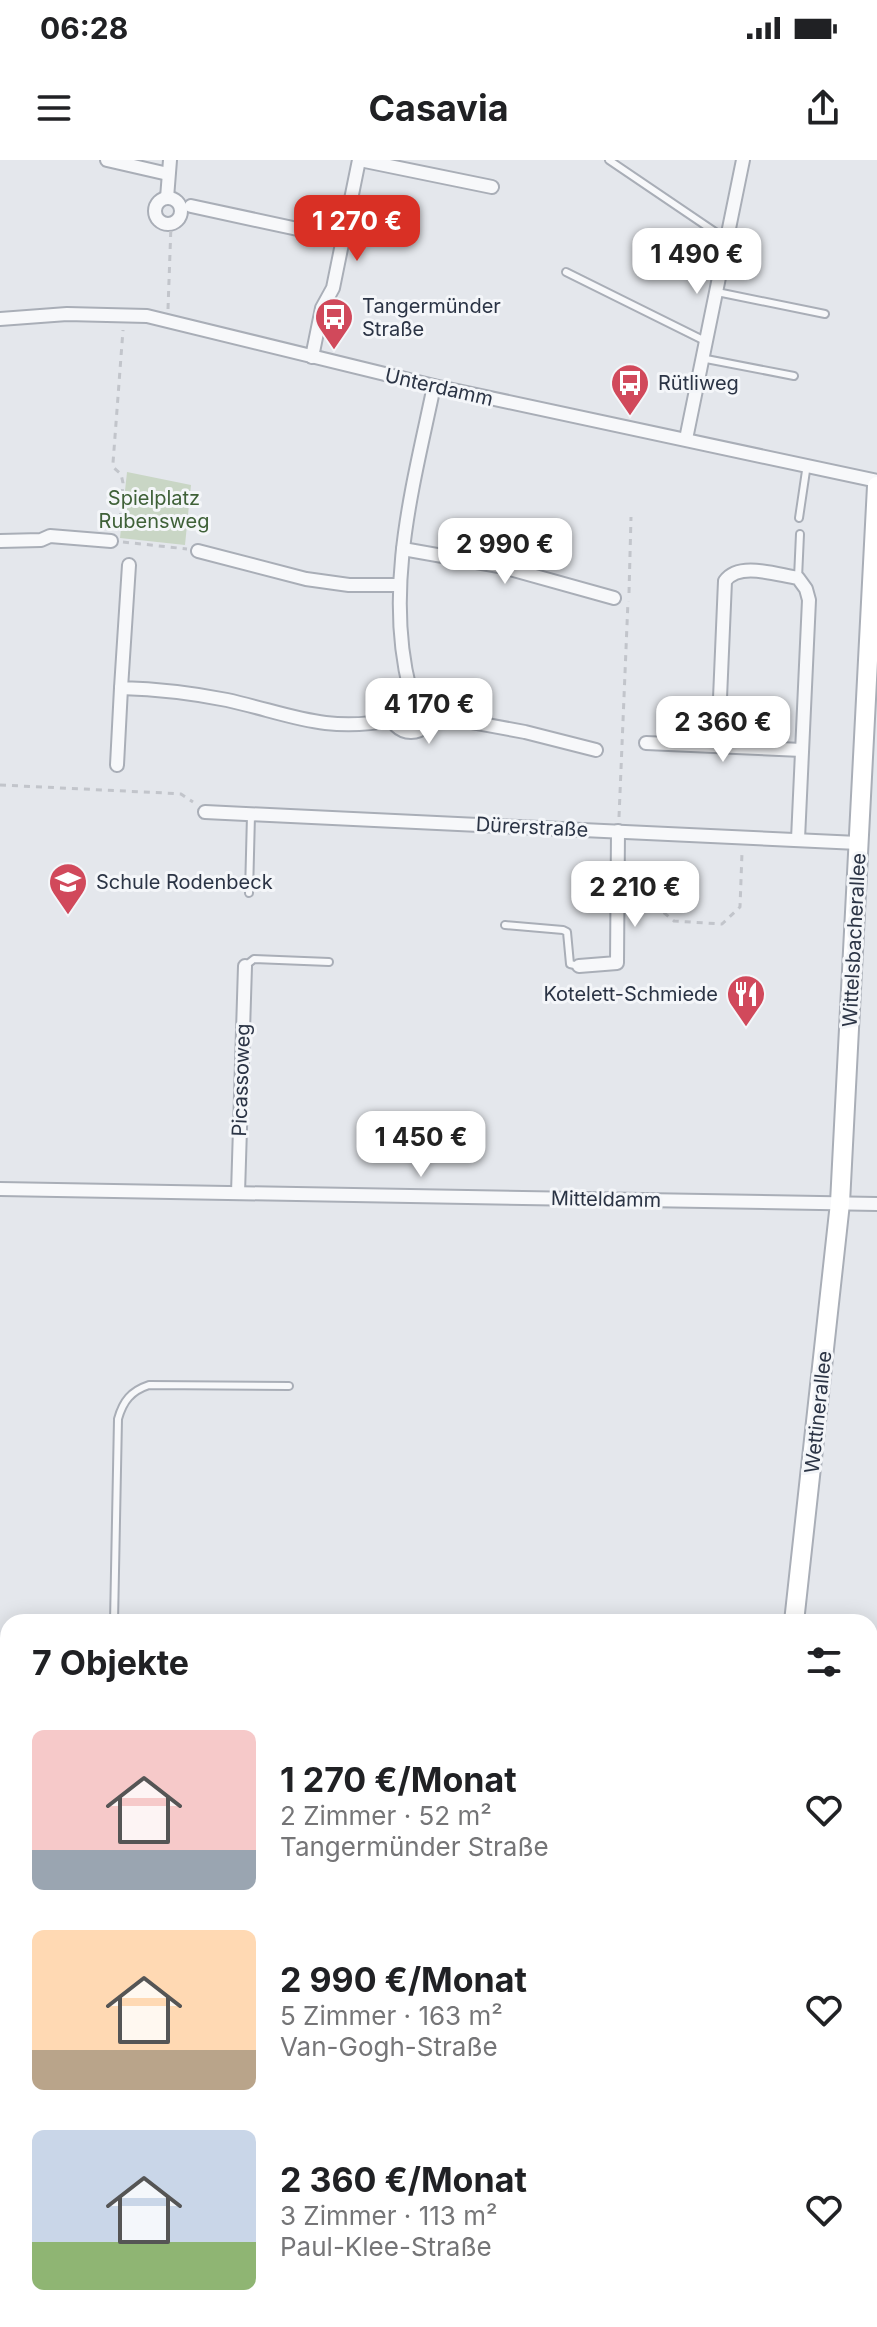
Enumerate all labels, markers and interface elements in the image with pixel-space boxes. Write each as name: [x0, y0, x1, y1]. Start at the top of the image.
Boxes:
text: 06:28: [40, 10, 128, 46]
icon: menu: [32, 86, 76, 130]
text: Casavia: [368, 86, 509, 130]
icon: share: [801, 86, 845, 130]
pin: 1 270 €: [283, 195, 431, 263]
text: 1 270 €: [312, 205, 402, 236]
pin: 1 490 €: [623, 228, 771, 296]
text: 1 490 €: [650, 238, 744, 269]
place label: Tangermünder Straße: [362, 294, 501, 341]
bus stop icon: Tangermünder Straße: [313, 296, 355, 351]
bus stop icon: Rütliweg: [609, 362, 651, 417]
street label: Unterdamm: [383, 363, 495, 411]
place label: Rütliweg: [658, 371, 739, 395]
park label: Spielplatz Rubensweg: [99, 486, 209, 533]
pin: 2 990 €: [431, 518, 579, 586]
text: 2 990 €: [456, 528, 554, 559]
pin: 4 170 €: [355, 678, 503, 746]
text: 4 170 €: [383, 688, 475, 719]
pin: 2 360 €: [649, 696, 797, 764]
text: 2 360 €: [674, 706, 772, 737]
street label: Dürerstraße: [475, 812, 589, 842]
street label: Wittelsbacherallee: [837, 852, 871, 1028]
school or university icon: Schule Rodenbeck: [47, 861, 89, 916]
pin: 2 210 €: [561, 861, 709, 929]
place label: Schule Rodenbeck: [96, 870, 273, 894]
text: 2 210 €: [589, 871, 681, 902]
restaurant icon: Kotelett-Schmiede: [725, 973, 767, 1028]
place label: Kotelett-Schmiede: [543, 982, 718, 1006]
street label: Picassoweg: [227, 1023, 255, 1137]
pin: 1 450 €: [347, 1111, 495, 1179]
text: 1 450 €: [374, 1121, 468, 1152]
street label: Mitteldamm: [551, 1186, 661, 1212]
street label: Wettinerallee: [800, 1350, 836, 1474]
icon: filters: [802, 1640, 846, 1684]
text: 7 Objekte: [32, 1642, 189, 1683]
text: 1 270 €/Monat: [280, 1759, 517, 1800]
icon: home: [96, 1762, 192, 1858]
icon: heart: [802, 1788, 846, 1832]
text: 2 Zimmer · 52 m²: [280, 1800, 492, 1831]
text: Tangermünder Straße: [280, 1831, 549, 1862]
text: 2 990 €/Monat: [280, 1959, 527, 2000]
icon: home: [96, 1962, 192, 2058]
icon: heart: [802, 1988, 846, 2032]
text: 5 Zimmer · 163 m²: [280, 2000, 503, 2031]
text: Van-Gogh-Straße: [280, 2031, 498, 2062]
text: 2 360 €/Monat: [280, 2159, 527, 2200]
icon: home: [96, 2162, 192, 2258]
icon: heart: [802, 2188, 846, 2232]
text: 3 Zimmer · 113 m²: [280, 2200, 497, 2231]
text: Paul-Klee-Straße: [280, 2231, 492, 2262]

